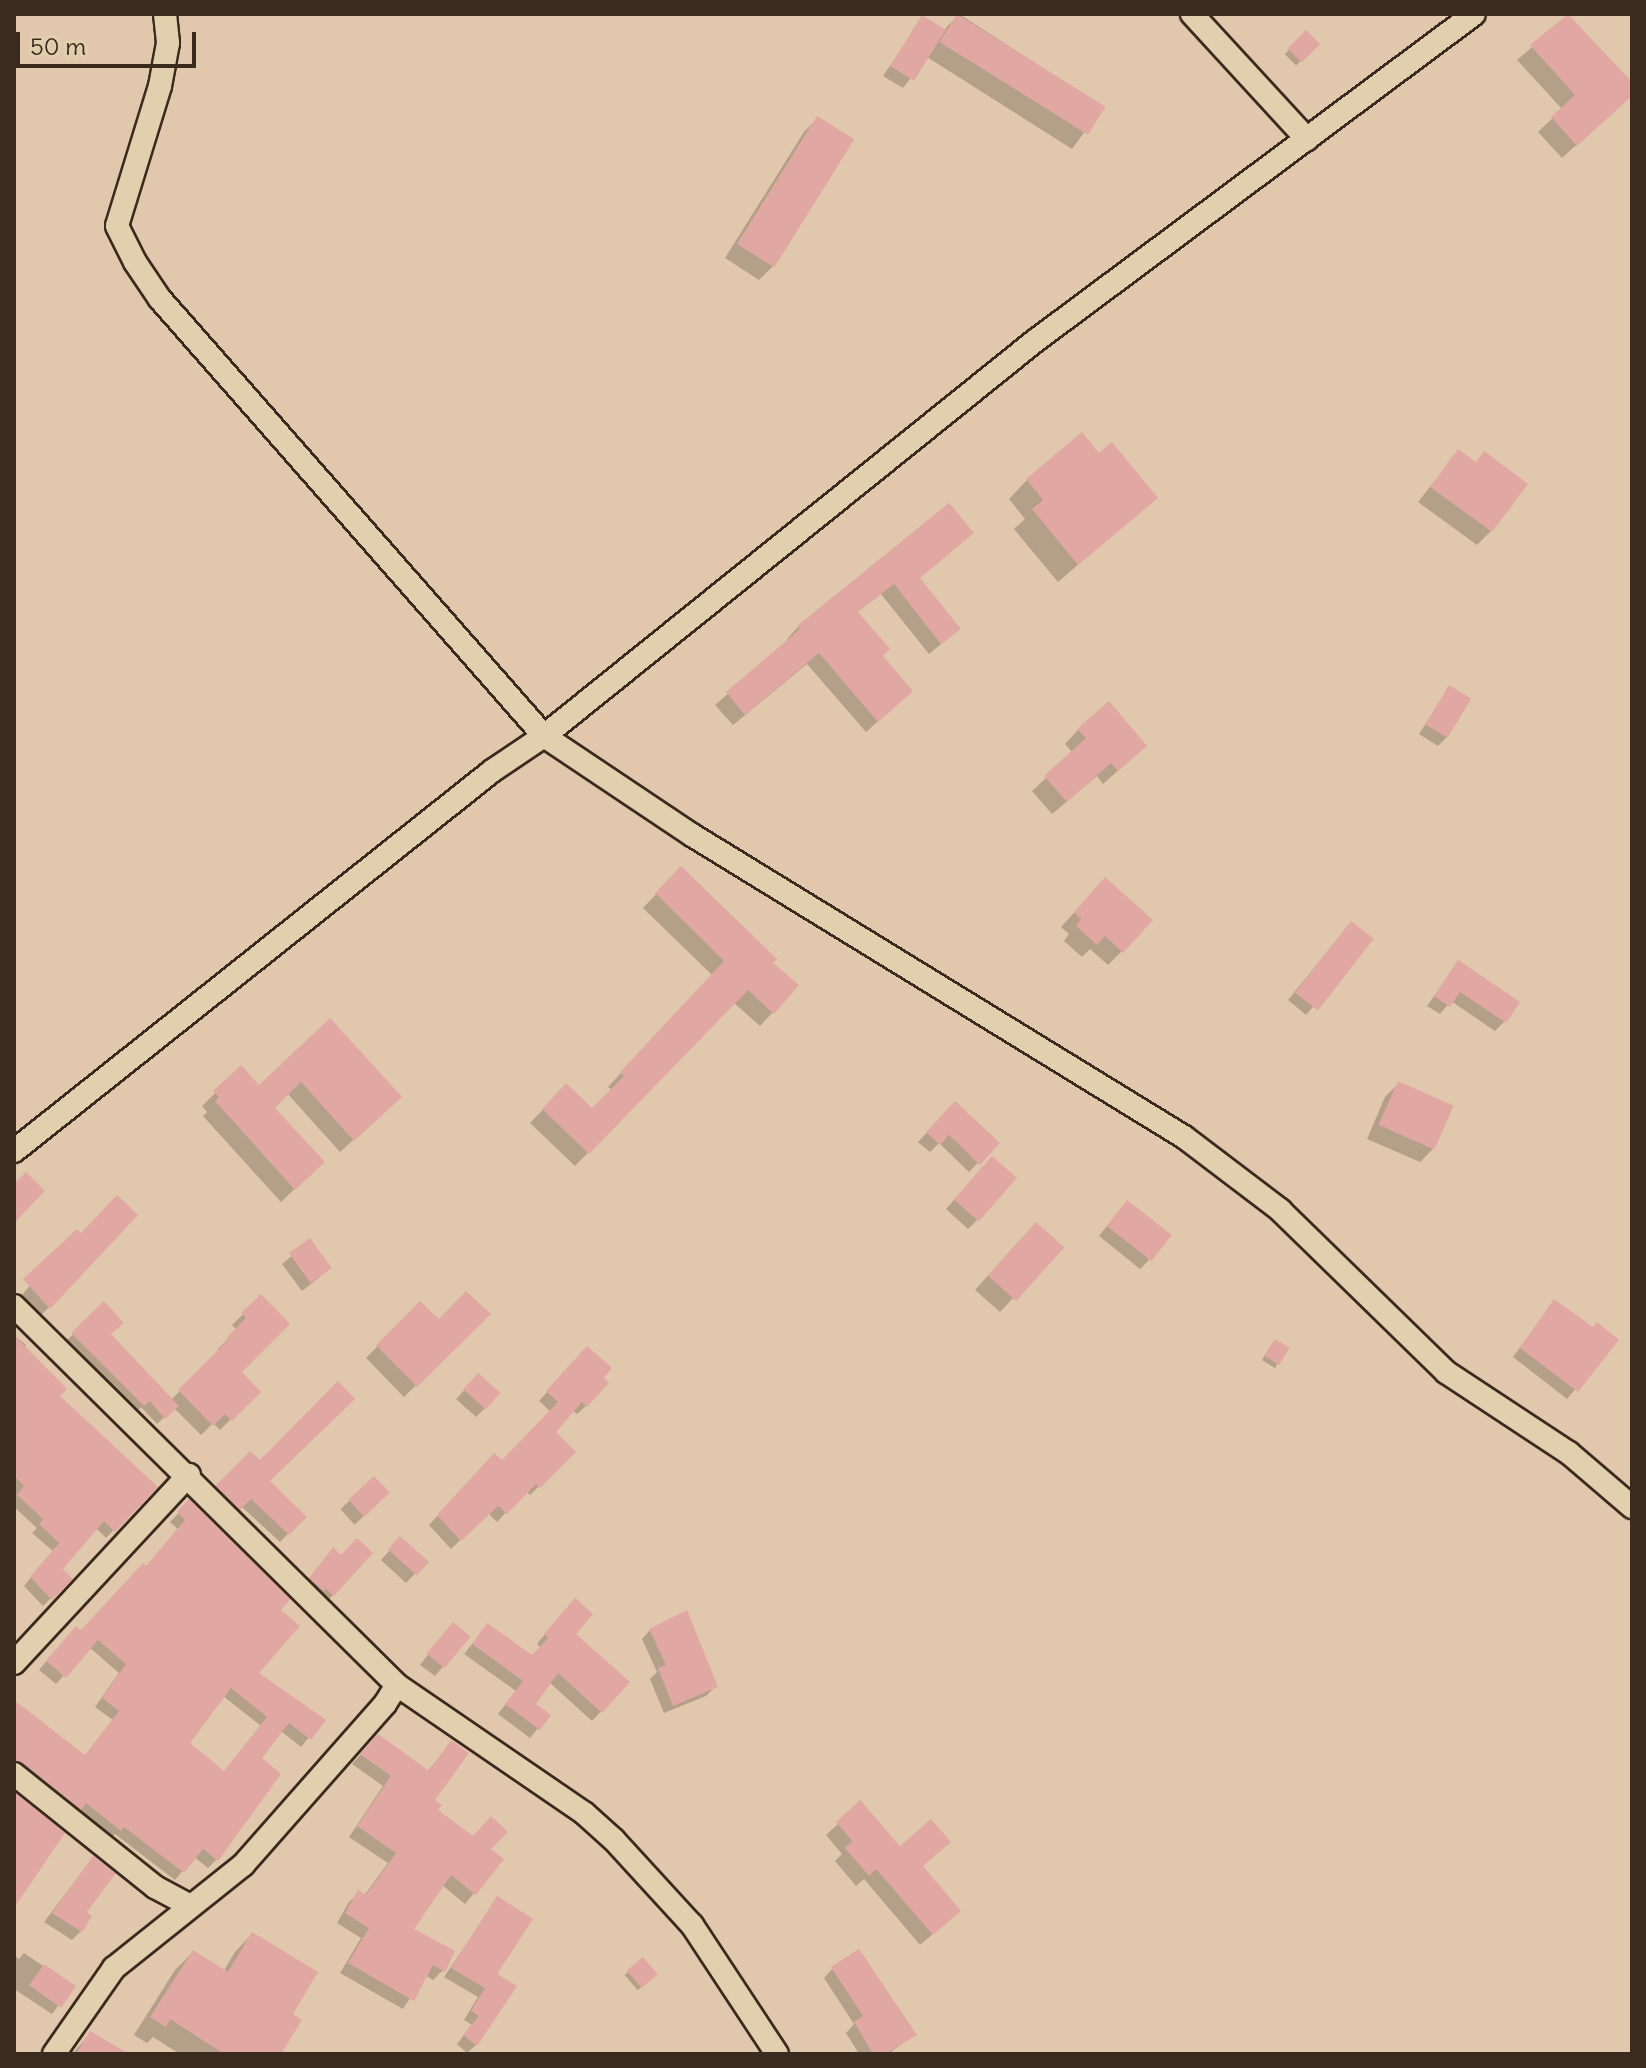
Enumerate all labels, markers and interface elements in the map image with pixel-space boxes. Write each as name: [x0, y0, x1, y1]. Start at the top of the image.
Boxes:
scale bar: [20, 16, 200, 66]
text: 50 m: [30, 31, 86, 61]

